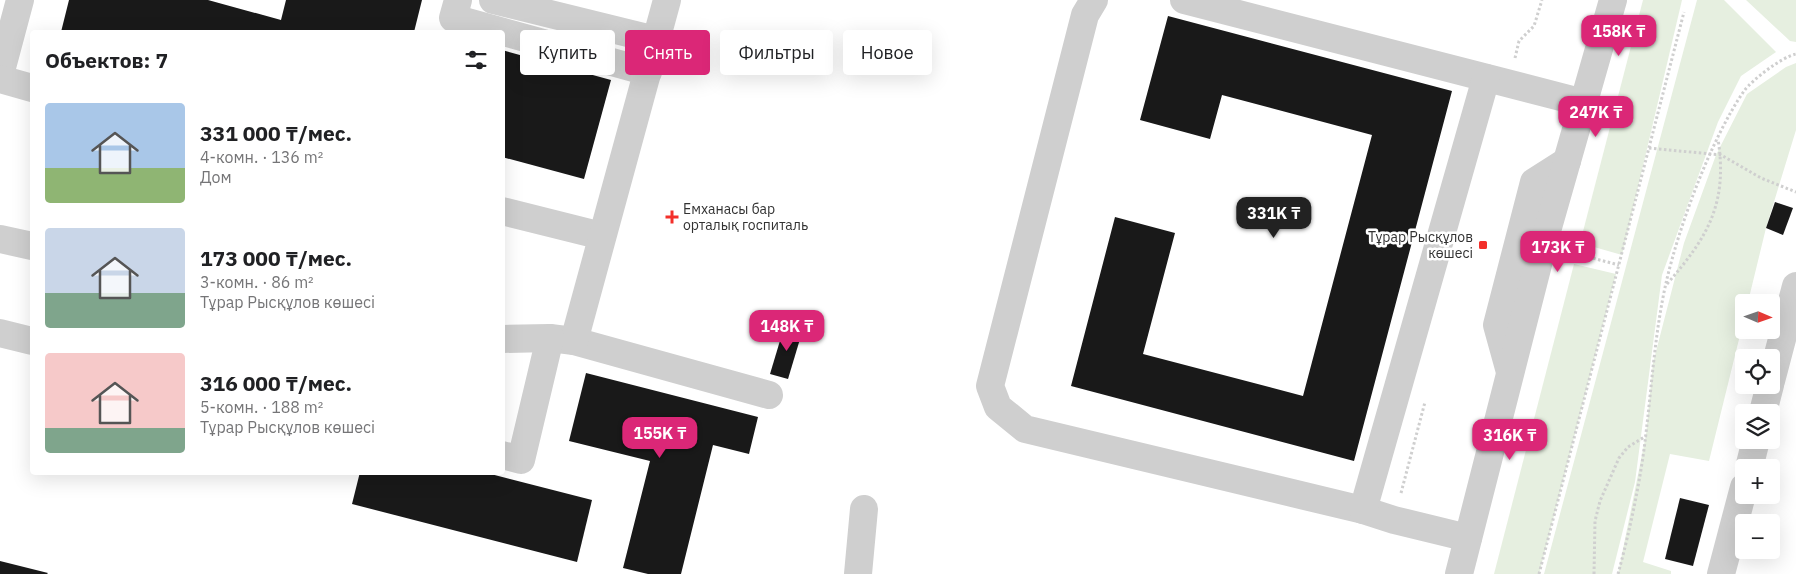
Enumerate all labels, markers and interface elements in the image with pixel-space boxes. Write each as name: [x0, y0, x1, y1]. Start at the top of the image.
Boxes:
pin: 158K ₸: [1578, 15, 1660, 57]
text: 158K ₸: [1592, 21, 1646, 41]
chip: Купить: [520, 30, 615, 75]
chip: Снять: [625, 30, 710, 75]
chip: Фильтры: [720, 30, 833, 75]
chip: Новое: [843, 30, 932, 75]
text: Объектов: 7: [45, 46, 168, 74]
icon: filters: [462, 46, 490, 74]
pin: 247K ₸: [1555, 96, 1637, 138]
text: 247K ₸: [1569, 102, 1623, 122]
text: 331 000 ₸/мес.: [200, 119, 352, 147]
icon: home: [85, 123, 145, 183]
text: 4-комн. · 136 m²: [200, 147, 323, 167]
text: Дом: [200, 167, 232, 187]
pin: 331K ₸: [1233, 196, 1315, 239]
place label: Емханасы бар орталық госпиталь: [683, 200, 808, 234]
text: 331K ₸: [1247, 203, 1301, 223]
marker: Емханасы бар орталық госпиталь: [665, 210, 679, 224]
place label: Тұрар Рысқұлов көшесі: [1368, 228, 1473, 262]
pin: 173K ₸: [1517, 230, 1599, 273]
text: 173K ₸: [1531, 237, 1585, 257]
marker: Тұрар Рысқұлов көшесі: [1477, 239, 1489, 251]
text: 173 000 ₸/мес.: [200, 244, 352, 272]
icon: home: [85, 248, 145, 308]
text: 3-комн. · 86 m²: [200, 272, 314, 292]
text: Тұрар Рысқұлов көшесі: [200, 292, 375, 312]
north arrow: [1735, 294, 1780, 339]
map controls: [1735, 294, 1780, 559]
pin: 148K ₸: [746, 310, 828, 352]
text: 148K ₸: [760, 316, 814, 336]
button: locate: [1735, 349, 1780, 394]
text: 316 000 ₸/мес.: [200, 369, 352, 397]
icon: home: [85, 373, 145, 433]
text: 5-комн. · 188 m²: [200, 397, 323, 417]
button: layers: [1735, 404, 1780, 449]
pin: 155K ₸: [619, 416, 701, 459]
text: Тұрар Рысқұлов көшесі: [200, 417, 375, 437]
pin: 316K ₸: [1469, 418, 1551, 461]
text: 155K ₸: [633, 423, 687, 443]
text: 316K ₸: [1483, 425, 1537, 445]
button: +: [1735, 459, 1780, 504]
button: −: [1735, 514, 1780, 559]

